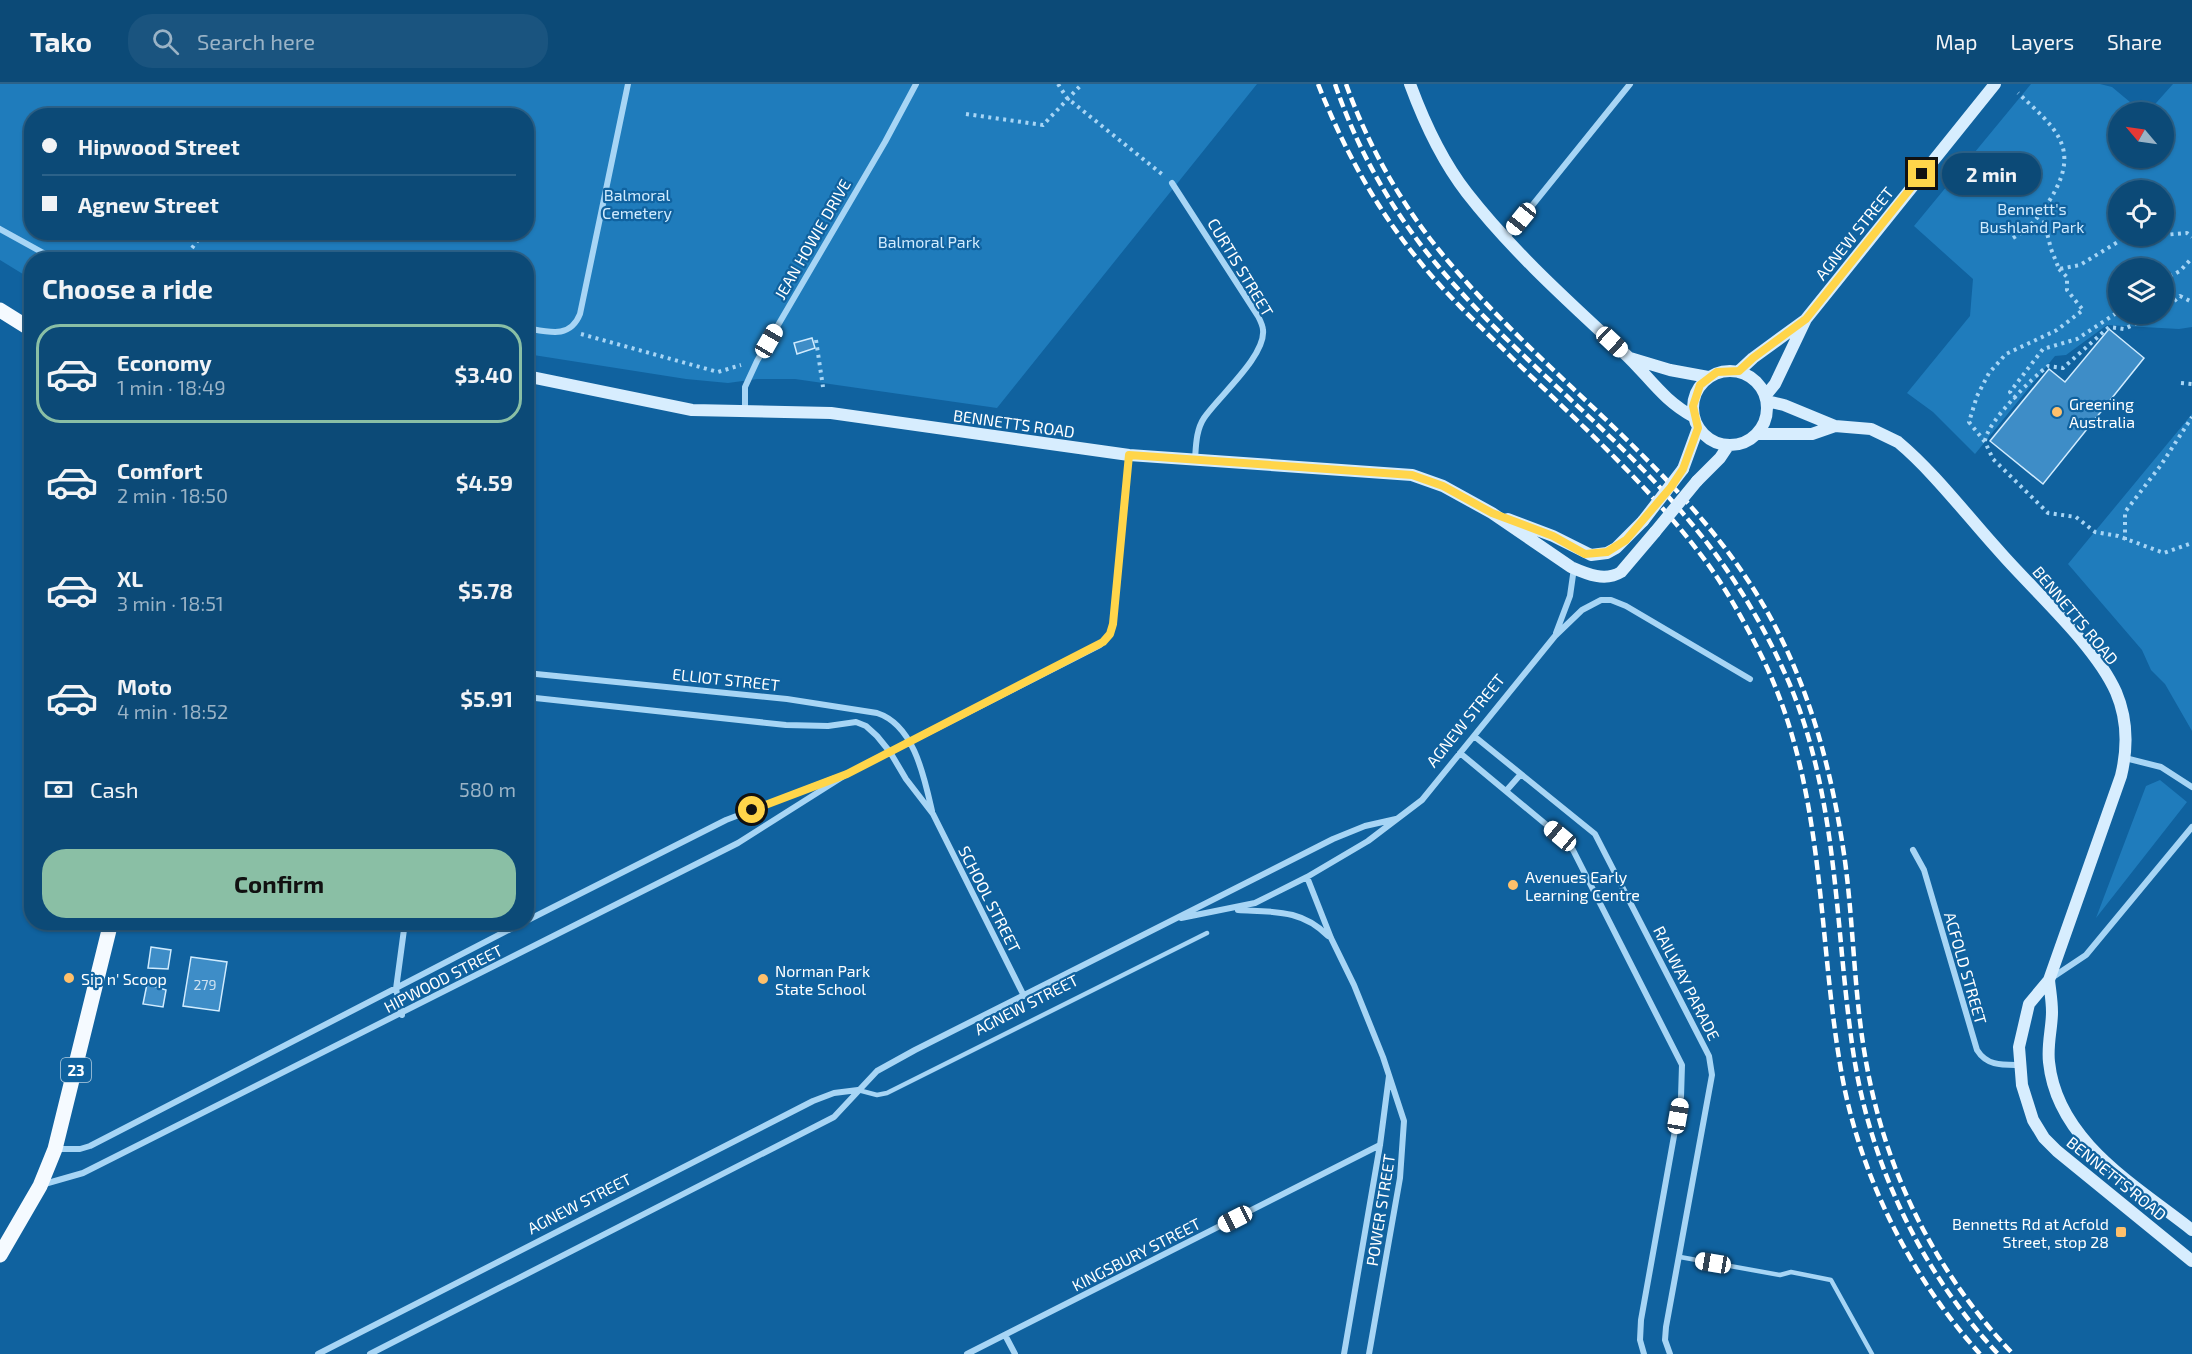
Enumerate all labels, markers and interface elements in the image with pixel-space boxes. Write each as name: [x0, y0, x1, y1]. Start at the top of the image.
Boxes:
search box: [128, 14, 548, 68]
text: Tako: [30, 24, 92, 58]
icon: search: [149, 25, 182, 58]
text: Search here: [197, 28, 315, 54]
text: Map: [1935, 29, 1977, 54]
text: Layers: [2010, 29, 2074, 54]
text: Share: [2107, 29, 2162, 54]
north arrow: [2108, 102, 2174, 168]
map controls: [2108, 102, 2174, 324]
text: Hipwood Street: [78, 133, 240, 159]
callout: 2 min: [1943, 153, 2042, 195]
route end: [1908, 160, 1935, 187]
text: 2 min: [1966, 162, 2017, 186]
street label: JEAN HOWIE DRIVE: [770, 175, 854, 303]
button: locate: [2108, 180, 2174, 246]
street label: AGNEW STREET: [1811, 183, 1897, 283]
park label: Balmoral Cemetery: [602, 185, 672, 222]
text: Agnew Street: [78, 191, 219, 217]
car: [1503, 199, 1539, 239]
park label: Bennett's Bushland Park: [1980, 199, 2084, 236]
street label: CURTIS STREET: [1204, 215, 1278, 319]
park label: Balmoral Park: [878, 232, 980, 251]
button: layers: [2108, 258, 2174, 324]
text: Choose a ride: [42, 272, 213, 304]
car: [752, 321, 786, 361]
car: [1593, 323, 1631, 361]
icon: car: [45, 347, 99, 401]
text: Economy: [117, 349, 212, 375]
text: $3.40: [455, 361, 513, 387]
text: 1 min · 18:49: [117, 375, 226, 399]
place label: Greening Australia: [2069, 394, 2135, 431]
street label: BENNETTS ROAD: [952, 405, 1076, 441]
marker: Greening Australia: [2050, 405, 2064, 419]
icon: car: [45, 455, 99, 509]
text: Comfort: [117, 457, 202, 483]
text: $4.59: [456, 469, 513, 495]
text: 2 min · 18:50: [117, 483, 228, 507]
street label: BENNETTS ROAD: [2029, 562, 2123, 668]
icon: car: [45, 563, 99, 617]
text: XL: [117, 565, 143, 591]
text: $5.78: [458, 577, 513, 603]
text: 3 min · 18:51: [117, 591, 224, 615]
street label: ELLIOT STREET: [671, 664, 781, 694]
street label: AGNEW STREET: [1422, 670, 1508, 770]
icon: car: [45, 671, 99, 725]
text: Moto: [117, 673, 172, 699]
text: $5.91: [460, 685, 513, 711]
text: 4 min · 18:52: [117, 699, 228, 723]
icon: cash: [42, 773, 75, 806]
text: Cash: [90, 776, 139, 802]
text: 580 m: [459, 777, 516, 801]
route start: [738, 796, 765, 823]
car: [1540, 818, 1580, 854]
street label: SCHOOL STREET: [955, 843, 1025, 955]
button: Confirm: [42, 849, 516, 918]
place label: Avenues Early Learning Centre: [1525, 867, 1640, 904]
marker: Avenues Early Learning Centre: [1506, 878, 1520, 892]
street label: ACFOLD STREET: [1941, 910, 1991, 1026]
street label: RAILWAY PARADE: [1650, 923, 1724, 1043]
street label: HIPWOOD STREET: [381, 940, 505, 1016]
place label: Norman Park State School: [775, 961, 870, 998]
place label: Sip n' Scoop: [81, 969, 167, 988]
street label: AGNEW STREET: [971, 970, 1081, 1038]
marker: Sip n' Scoop: [62, 971, 76, 985]
marker: Norman Park State School: [756, 972, 770, 986]
house number: 279: [193, 976, 217, 993]
road number: 23: [61, 1058, 91, 1082]
car: [1666, 1097, 1690, 1135]
street label: BENNETTS ROAD: [2063, 1132, 2171, 1224]
street label: POWER STREET: [1362, 1153, 1398, 1267]
street label: AGNEW STREET: [524, 1169, 634, 1237]
car: [1215, 1203, 1255, 1235]
street label: KINGSBURY STREET: [1068, 1213, 1204, 1295]
place label: Bennetts Rd at Acfold Street, stop 28: [1952, 1214, 2109, 1251]
marker: Bennetts Rd at Acfold Street, stop 28: [2114, 1225, 2128, 1239]
car: [1694, 1251, 1732, 1275]

